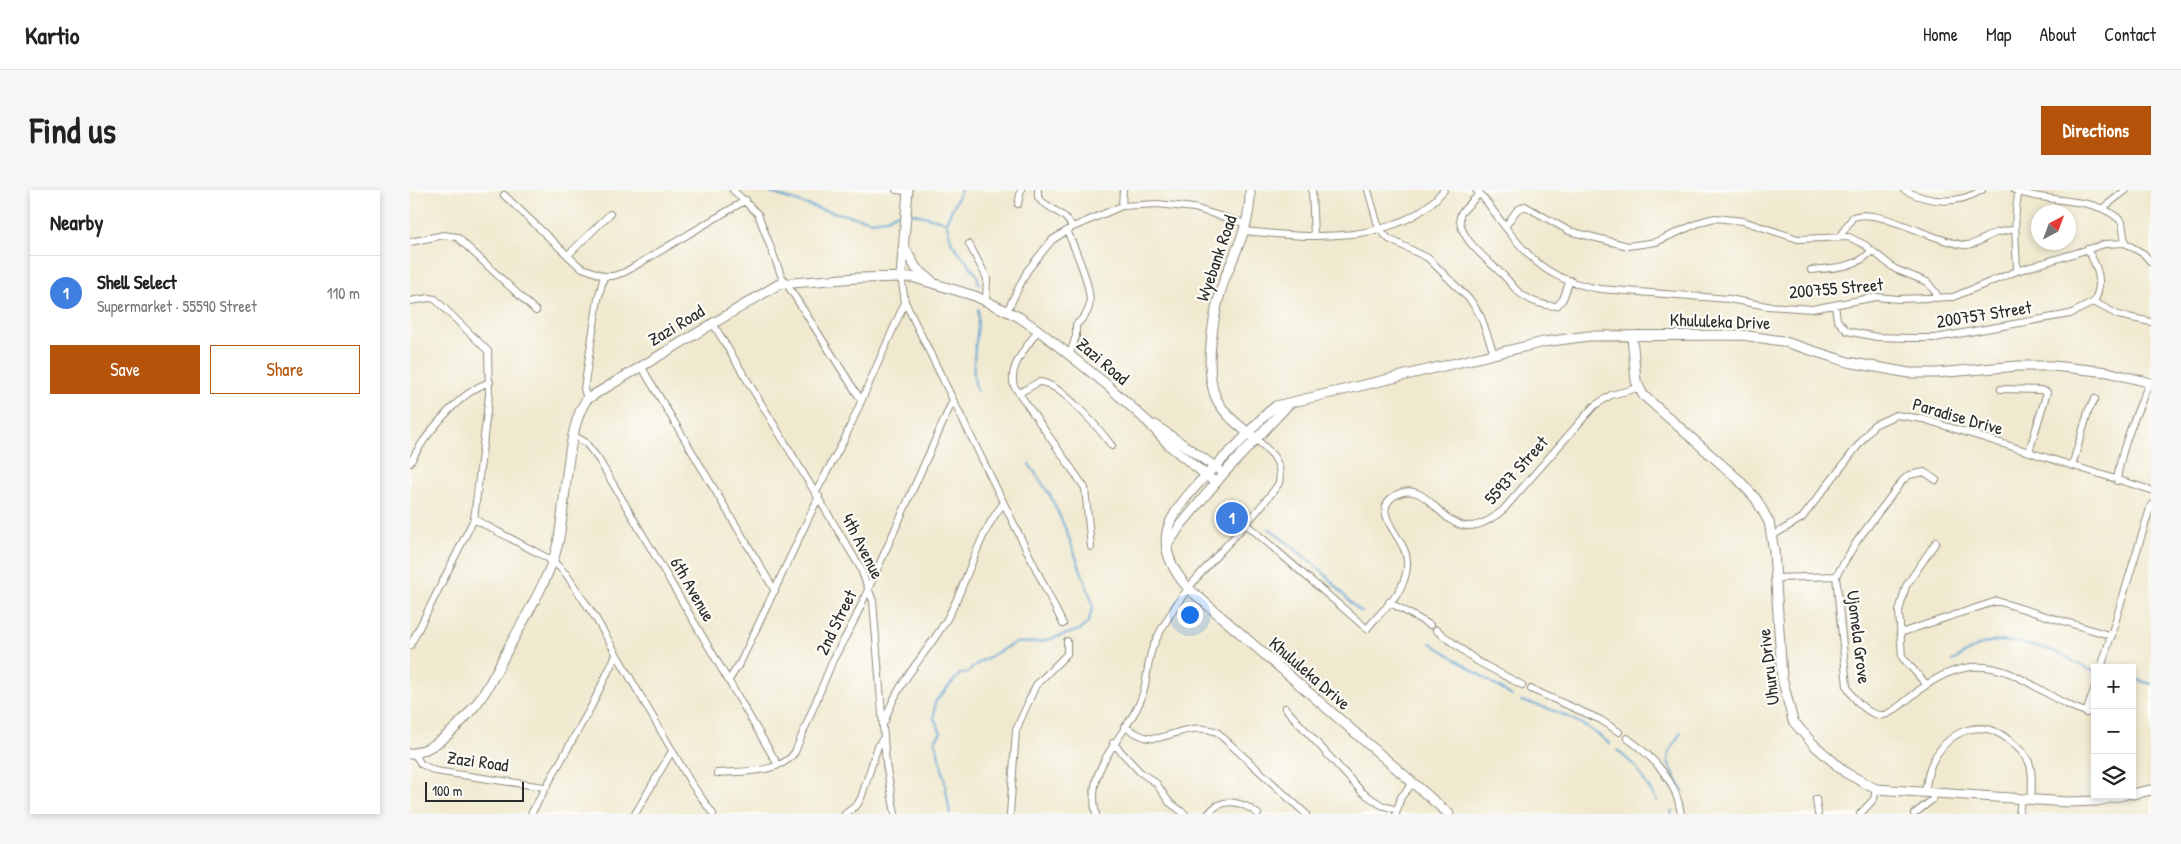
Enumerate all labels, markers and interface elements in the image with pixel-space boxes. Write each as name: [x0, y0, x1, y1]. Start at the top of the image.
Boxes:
text: Kartio: [25, 19, 80, 51]
text: Home: [1923, 22, 1958, 47]
text: Map: [1986, 22, 2011, 47]
text: About: [2039, 22, 2076, 47]
text: Contact: [2104, 22, 2156, 47]
button: Directions: [2041, 106, 2151, 155]
text: Find us: [30, 107, 116, 154]
north arrow: [2031, 205, 2076, 250]
text: Nearby: [50, 208, 103, 237]
street label: Wyebank Road: [1190, 212, 1242, 304]
text: Shell Select: [97, 269, 177, 295]
street label: 200755 Street: [1788, 271, 1885, 305]
text: 1: [63, 282, 69, 304]
text: 110 m: [327, 282, 360, 304]
street label: 200757 Street: [1935, 294, 2034, 334]
text: Supermarket · 55590 Street: [97, 295, 257, 317]
street label: Zazi Road: [643, 298, 709, 352]
street label: Khululeka Drive: [1669, 307, 1771, 335]
street label: Zazi Road: [1071, 332, 1135, 390]
button: Save: [50, 345, 200, 394]
button: Share: [210, 345, 360, 394]
street label: Paradise Drive: [1910, 391, 2006, 441]
street label: 55937 Street: [1478, 430, 1554, 510]
pin: 1: [1216, 499, 1248, 537]
street label: 4th Avenue: [836, 509, 890, 583]
street label: 6th Avenue: [664, 552, 722, 626]
street label: 2nd Street: [810, 585, 863, 659]
street label: Ujomela Grove: [1841, 589, 1877, 685]
your location: [1177, 602, 1203, 628]
street label: Uhuru Drive: [1751, 627, 1785, 707]
street label: Khululeka Drive: [1264, 631, 1356, 715]
map controls: [2091, 664, 2136, 799]
button: +: [2091, 664, 2136, 709]
button: −: [2091, 709, 2136, 754]
street label: Zazi Road: [446, 744, 510, 778]
button: layers: [2091, 754, 2136, 799]
scale bar: [425, 779, 524, 802]
text: 100 m: [432, 781, 462, 800]

